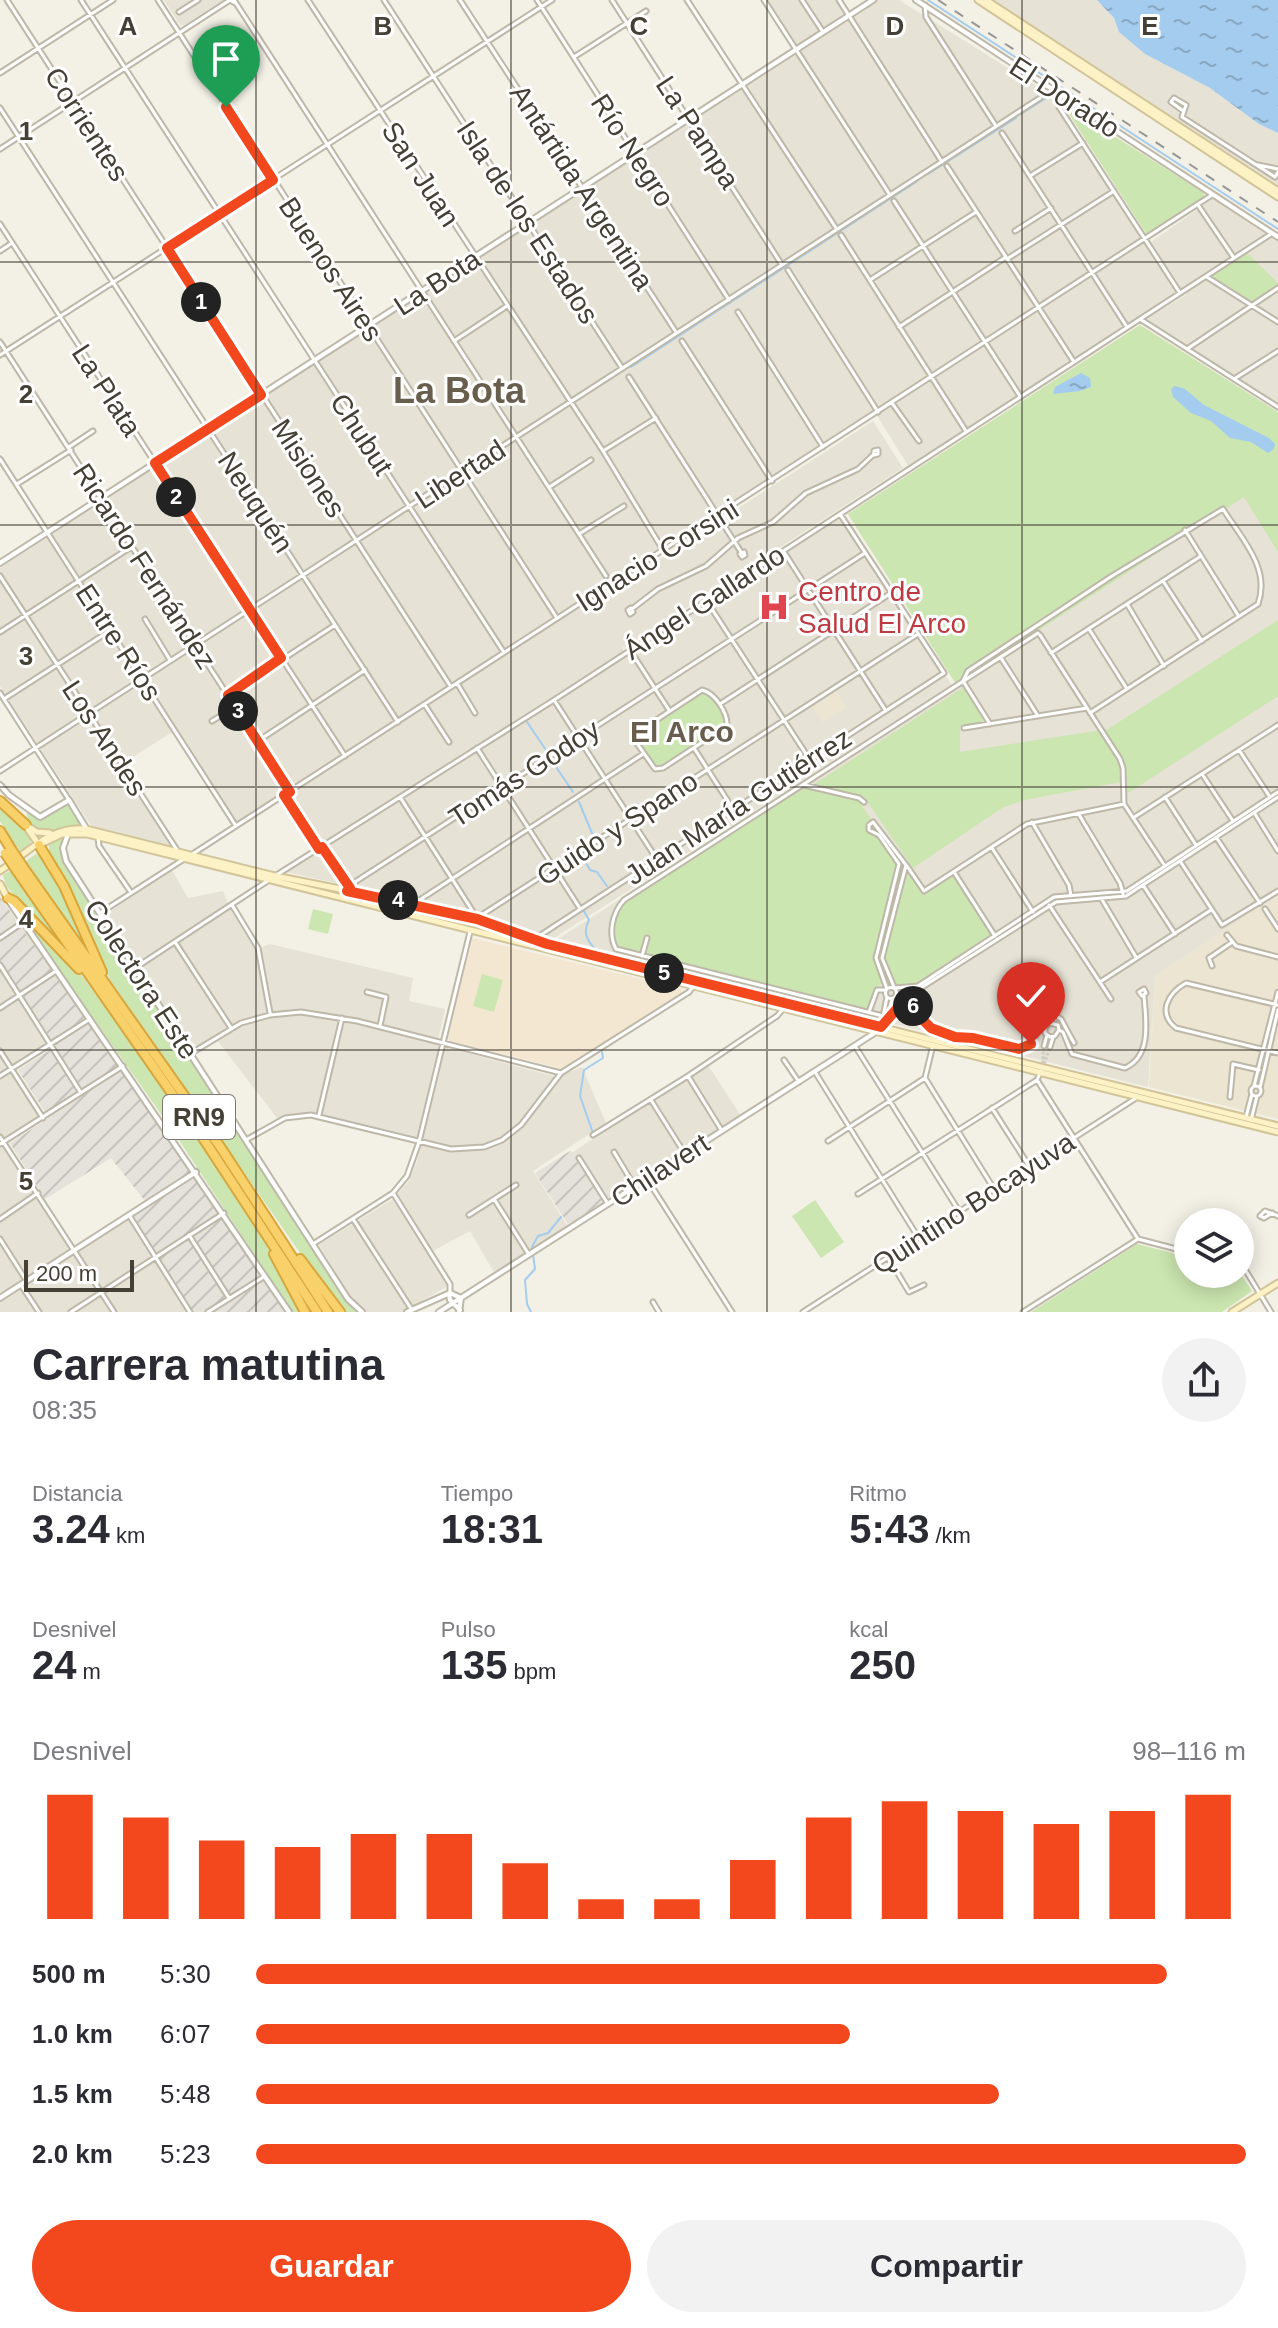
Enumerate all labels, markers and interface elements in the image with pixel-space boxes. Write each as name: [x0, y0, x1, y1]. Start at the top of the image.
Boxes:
text: A: [119, 11, 138, 41]
text: B: [374, 11, 392, 41]
text: C: [630, 11, 649, 41]
text: D: [886, 11, 904, 41]
text: E: [1141, 11, 1159, 41]
pin: [192, 25, 260, 107]
icon: arrive: [204, 37, 248, 81]
street label: El Dorado: [1004, 51, 1125, 144]
street label: Corrientes: [38, 62, 135, 187]
street label: La Pampa: [650, 70, 746, 195]
street label: Antártida Argentina: [504, 79, 660, 296]
street label: Río Negro: [585, 88, 680, 212]
street label: Isla de los Estados: [451, 115, 605, 329]
text: 1: [19, 116, 33, 146]
street label: San Juan: [375, 116, 466, 232]
street label: Buenos Aires: [273, 192, 389, 347]
street label: La Bota: [388, 243, 487, 322]
pin: 1: [181, 282, 221, 322]
text: 1: [195, 289, 207, 314]
street label: La Plata: [66, 339, 148, 442]
district label: La Bota: [393, 370, 526, 411]
text: 2: [19, 379, 33, 409]
street label: Chubut: [324, 388, 399, 481]
street label: Misiones: [265, 414, 352, 523]
street label: Libertad: [409, 434, 511, 515]
street label: Neuquén: [212, 446, 300, 558]
street label: Ricardo Fernández: [67, 458, 222, 675]
pin: 2: [156, 477, 196, 517]
text: 2: [170, 484, 182, 509]
street label: Ignacio Corsini: [571, 493, 744, 618]
street label: Ángel Gallardo: [618, 539, 790, 666]
place label: Centro de Salud El Arco: [798, 576, 966, 639]
street label: Entre Ríos: [70, 578, 168, 706]
hospital icon: Centro de Salud El Arco: [757, 590, 791, 624]
text: 3: [19, 641, 33, 671]
street label: Los Andes: [56, 675, 153, 802]
pin: 3: [218, 691, 258, 731]
text: 3: [232, 698, 244, 723]
street label: Tomás Godoy: [443, 713, 605, 833]
district label: El Arco: [630, 715, 734, 748]
street label: Juan María Gutiérrez: [620, 722, 857, 891]
street label: Guido y Spano: [531, 765, 703, 892]
pin: 4: [378, 880, 418, 920]
text: 4: [392, 887, 404, 912]
street label: Colectora Este: [79, 894, 205, 1065]
text: 4: [19, 904, 34, 934]
pin: 5: [644, 953, 684, 993]
text: 5: [658, 960, 670, 985]
pin: [997, 962, 1065, 1044]
icon: check: [1009, 974, 1053, 1018]
pin: 6: [893, 986, 933, 1026]
text: 6: [907, 993, 919, 1018]
road number: RN9: [163, 1095, 235, 1139]
street label: Quintino Bocayuva: [866, 1126, 1081, 1280]
street label: Chilavert: [606, 1127, 715, 1214]
text: 5: [19, 1166, 33, 1196]
map controls: [1174, 1208, 1254, 1288]
button: layers: [1174, 1208, 1254, 1288]
scale bar: [24, 1256, 134, 1292]
text: 200 m: [36, 1261, 97, 1286]
button: share: [1162, 1338, 1246, 1422]
text: Carrera matutina: [32, 1340, 384, 1389]
text: 08:35: [32, 1395, 97, 1425]
text: Distancia: [32, 1481, 122, 1506]
text: Tiempo: [441, 1481, 513, 1506]
text: Ritmo: [849, 1481, 907, 1506]
text: 3.24: [32, 1507, 110, 1551]
text: 18:31: [441, 1507, 543, 1551]
text: 5:43: [849, 1507, 929, 1551]
text: km: [110, 1523, 145, 1548]
text: /km: [929, 1523, 971, 1548]
text: Desnivel: [32, 1617, 116, 1642]
text: Pulso: [441, 1617, 496, 1642]
text: kcal: [849, 1617, 888, 1642]
text: 24: [32, 1643, 77, 1687]
text: 135: [441, 1643, 507, 1687]
text: 250: [849, 1643, 916, 1687]
text: m: [77, 1659, 101, 1684]
text: bpm: [507, 1659, 556, 1684]
text: Desnivel: [32, 1736, 132, 1766]
text: 98–116 m: [1132, 1736, 1246, 1766]
text: 500 m: [32, 1959, 106, 1989]
text: 5:30: [160, 1959, 211, 1989]
text: 1.0 km: [32, 2019, 113, 2049]
text: 6:07: [160, 2019, 211, 2049]
text: 1.5 km: [32, 2079, 113, 2109]
text: 5:48: [160, 2079, 211, 2109]
text: 2.0 km: [32, 2139, 113, 2169]
text: 5:23: [160, 2139, 211, 2169]
button: Guardar: [32, 2220, 631, 2312]
button: Compartir: [647, 2220, 1246, 2312]

